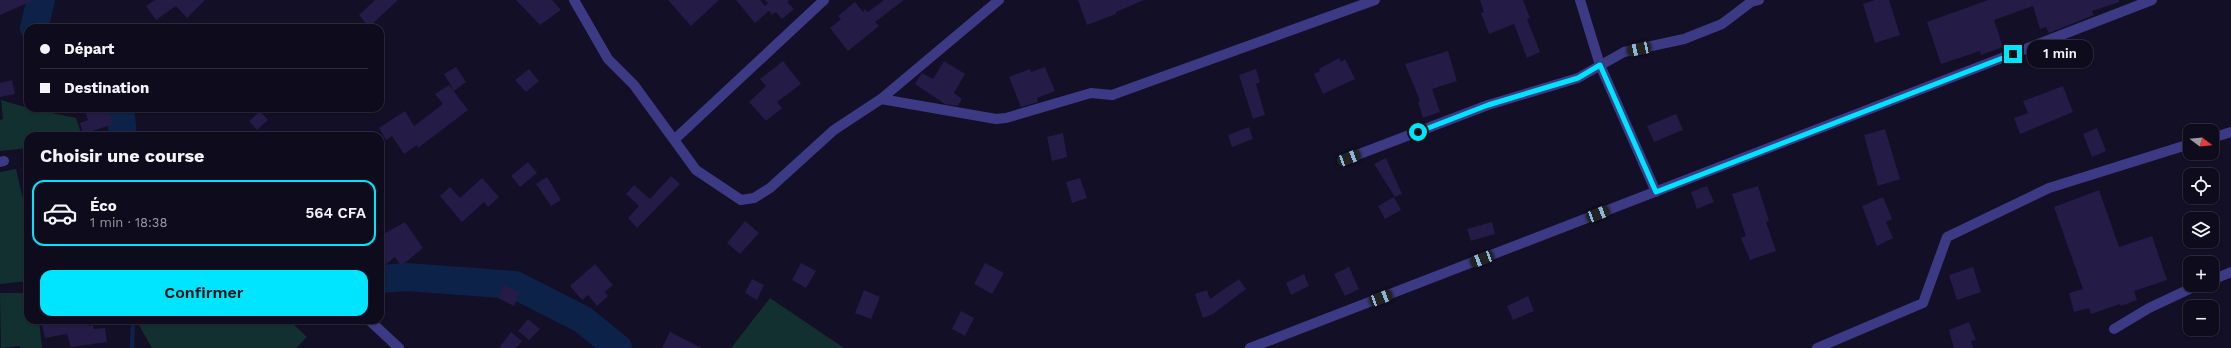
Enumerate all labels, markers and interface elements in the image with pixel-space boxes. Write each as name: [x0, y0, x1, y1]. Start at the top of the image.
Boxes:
text: Départ: [64, 40, 114, 58]
callout: 1 min: [2027, 40, 2093, 68]
car: [1626, 41, 1652, 57]
route end: [2004, 45, 2022, 63]
text: 1 min: [2043, 46, 2077, 61]
text: Destination: [64, 79, 149, 97]
route start: [1409, 123, 1427, 141]
north arrow: [2183, 124, 2219, 160]
map controls: [2183, 124, 2219, 336]
text: Choisir une course: [40, 145, 204, 166]
car: [1336, 148, 1362, 168]
button: locate: [2183, 168, 2219, 204]
icon: car: [42, 195, 78, 231]
text: Éco: [90, 197, 117, 215]
text: 564 CFA: [305, 204, 366, 222]
car: [1585, 204, 1611, 224]
button: layers: [2183, 212, 2219, 248]
text: 1 min · 18:38: [90, 215, 167, 230]
car: [1469, 249, 1495, 269]
button: +: [2183, 256, 2219, 292]
button: Confirmer: [40, 270, 368, 316]
car: [1368, 288, 1394, 308]
button: −: [2183, 300, 2219, 336]

